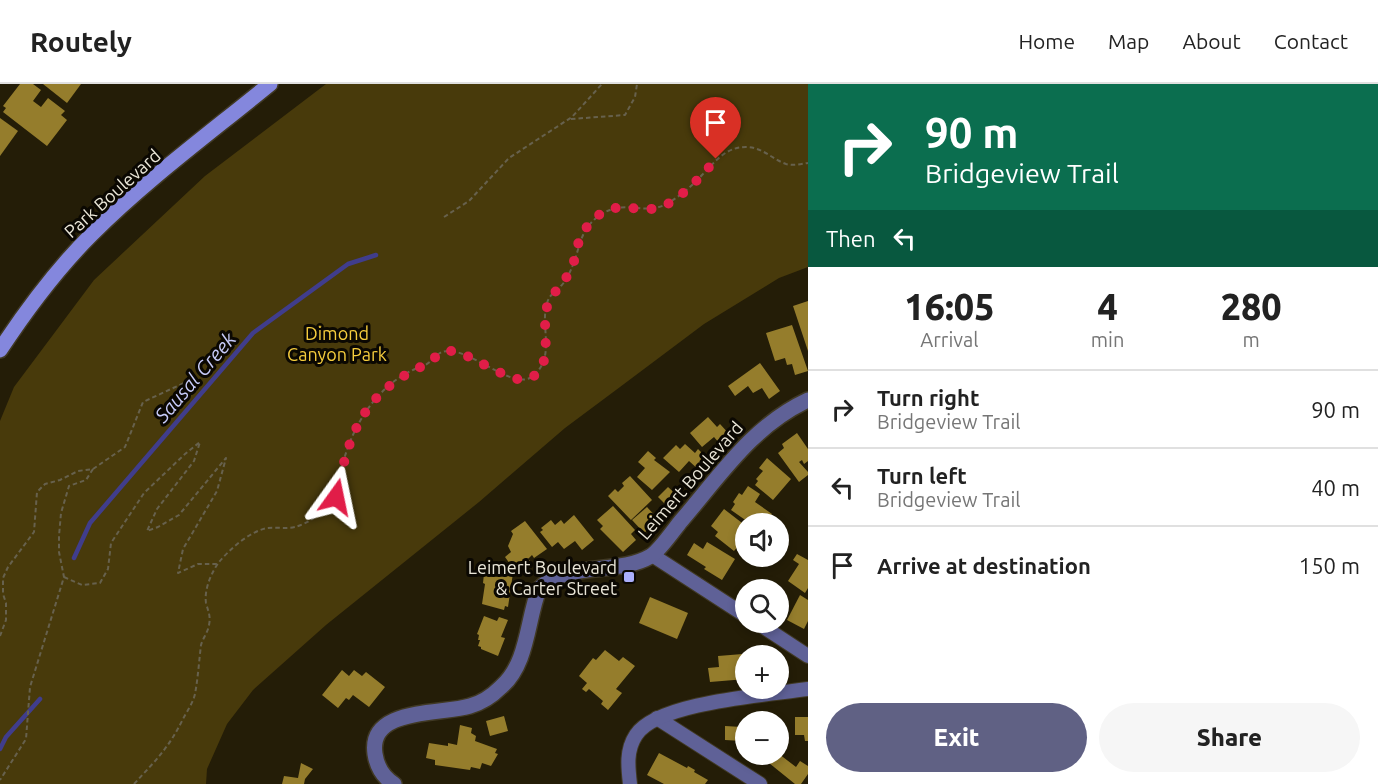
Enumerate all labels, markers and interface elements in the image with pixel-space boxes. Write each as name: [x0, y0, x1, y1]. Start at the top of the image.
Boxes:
text: Routely: [30, 26, 132, 57]
text: Home: [1018, 29, 1075, 53]
text: Map: [1108, 29, 1149, 53]
text: About: [1182, 29, 1241, 53]
text: Contact: [1274, 29, 1348, 53]
pin: [690, 97, 741, 159]
icon: arrive: [699, 106, 732, 139]
icon: right: [826, 108, 904, 186]
text: 90 m: [925, 109, 1019, 156]
street label: Park Boulevard: [60, 145, 164, 241]
text: Bridgeview Trail: [925, 158, 1119, 188]
icon: left: [888, 222, 921, 255]
text: Then: [826, 226, 876, 251]
text: 16:05: [904, 286, 994, 327]
text: 4: [1097, 286, 1118, 327]
text: 280: [1221, 286, 1282, 327]
park label: Dimond Canyon Park: [287, 323, 387, 364]
water label: Sausal Creek: [149, 327, 241, 427]
text: Arrival: [920, 328, 979, 351]
text: min: [1091, 328, 1124, 351]
text: m: [1243, 328, 1260, 351]
text: Turn right: [877, 385, 979, 410]
icon: right: [826, 393, 859, 426]
text: 90 m: [1311, 397, 1360, 422]
text: Bridgeview Trail: [877, 410, 1021, 433]
street label: Leimert Boulevard: [634, 417, 746, 543]
text: Turn left: [877, 463, 967, 488]
position arrow: [304, 465, 368, 529]
icon: left: [826, 471, 859, 504]
text: 40 m: [1311, 475, 1360, 500]
text: Bridgeview Trail: [877, 488, 1021, 511]
map controls: [735, 513, 789, 765]
button: sound: [735, 513, 789, 567]
icon: arrive: [826, 549, 859, 582]
text: Arrive at destination: [877, 553, 1091, 578]
text: 150 m: [1299, 553, 1360, 578]
place label: Leimert Boulevard & Carter Street: [468, 557, 617, 598]
marker: Leimert Boulevard & Carter Street: [622, 570, 636, 584]
button: search: [735, 579, 789, 633]
button: +: [735, 645, 789, 699]
button: Exit: [826, 703, 1087, 772]
button: Share: [1099, 703, 1360, 772]
button: −: [735, 711, 789, 765]

